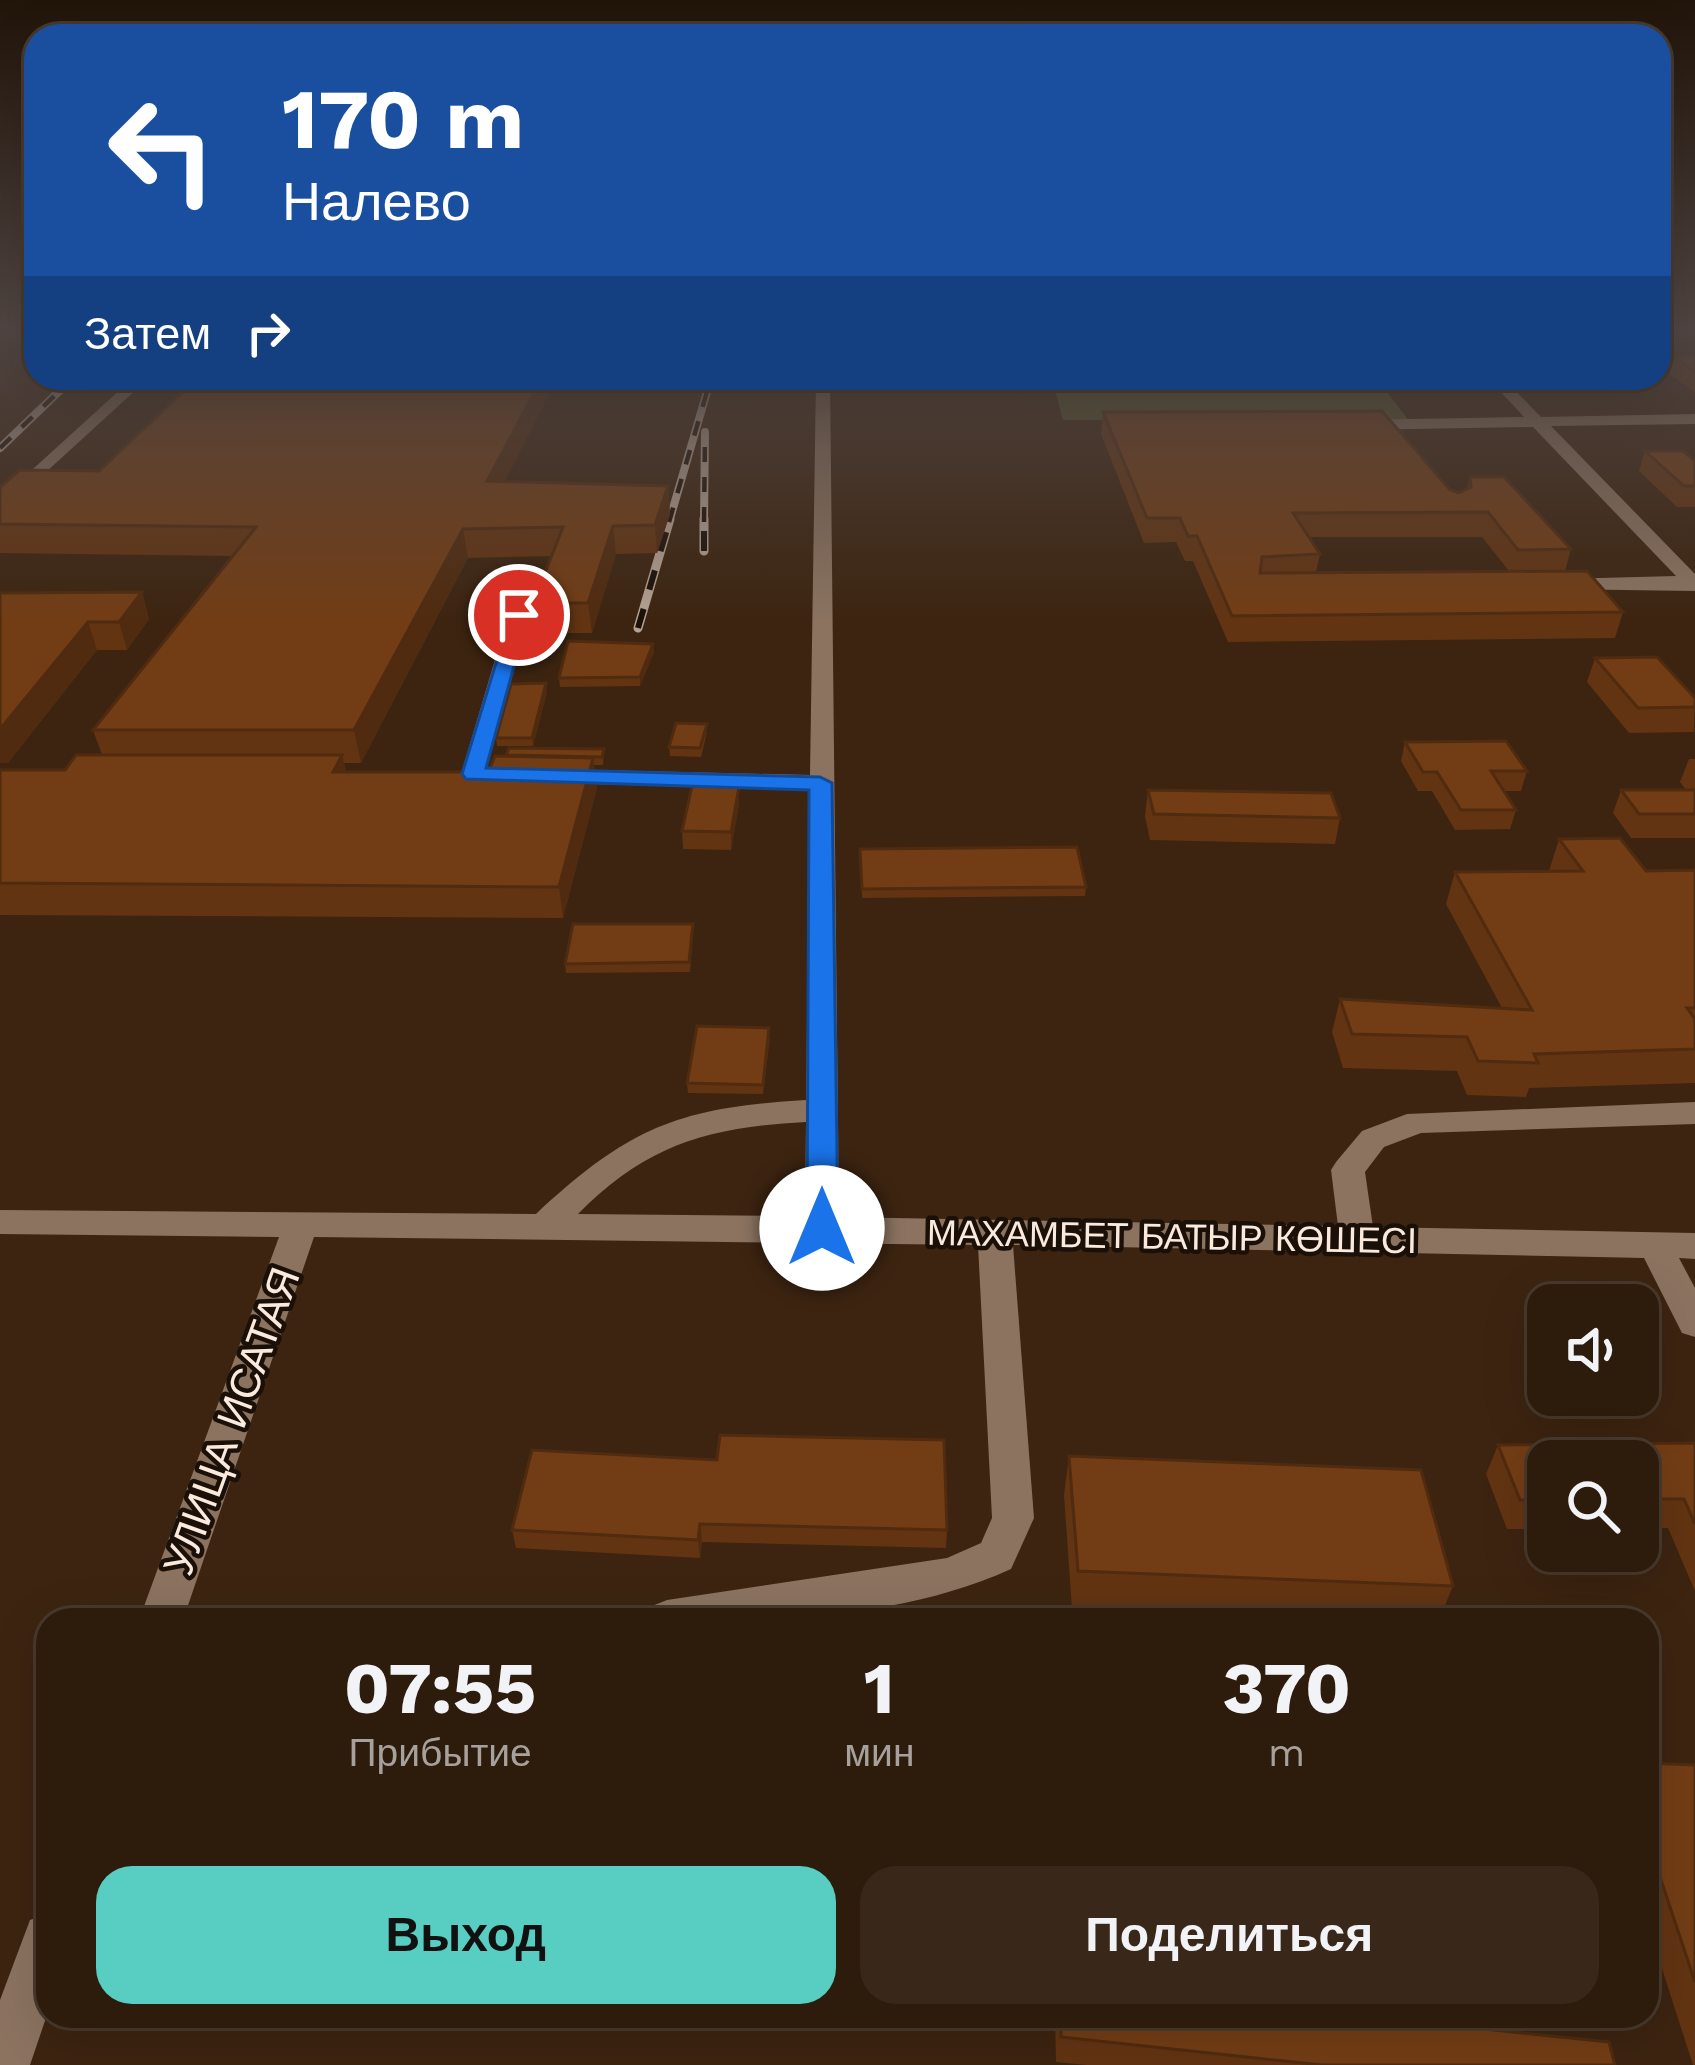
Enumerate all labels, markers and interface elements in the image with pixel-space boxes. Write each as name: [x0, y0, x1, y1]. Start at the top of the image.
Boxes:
text: 170 m: [282, 70, 524, 168]
icon: left: [84, 72, 240, 228]
text: Налево: [282, 170, 471, 233]
icon: right: [235, 300, 301, 366]
text: Затем: [84, 307, 211, 360]
pin: [468, 564, 570, 666]
icon: arrive: [486, 582, 552, 648]
position arrow: [759, 1165, 885, 1291]
street label: МАХАМБЕТ БАТЫР КӨШЕСІ: [927, 1212, 1417, 1262]
street label: УЛИЦА ИСАТАЯ: [153, 1261, 310, 1581]
map controls: [1527, 1284, 1659, 1572]
button: sound: [1527, 1284, 1659, 1416]
button: search: [1527, 1440, 1659, 1572]
text: 07:55: [344, 1646, 536, 1730]
text: 1: [864, 1646, 895, 1730]
text: 370: [1222, 1646, 1351, 1730]
text: Прибытие: [349, 1730, 532, 1775]
text: мин: [844, 1730, 914, 1775]
text: m: [1268, 1730, 1305, 1775]
button: Выход: [96, 1866, 836, 2004]
button: Поделиться: [860, 1866, 1599, 2004]

